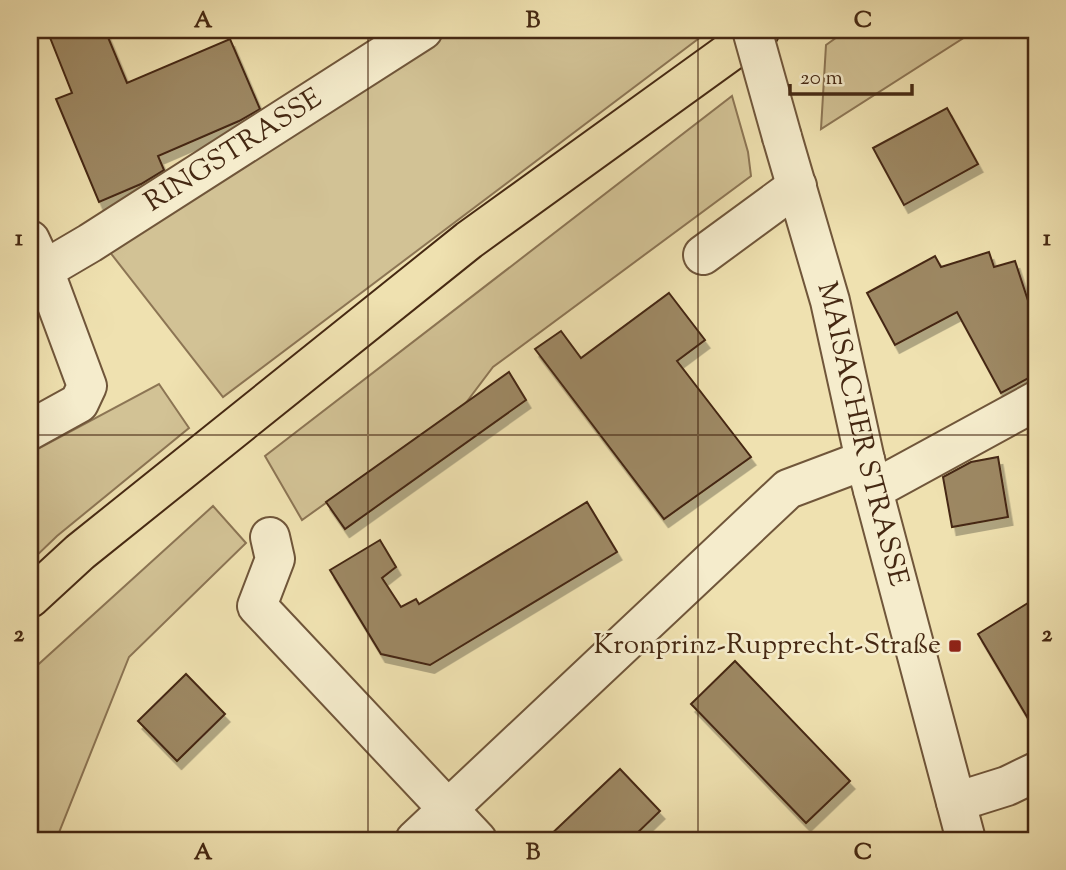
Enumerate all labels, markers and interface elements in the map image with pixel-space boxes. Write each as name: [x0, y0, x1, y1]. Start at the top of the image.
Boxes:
text: A: [194, 5, 213, 38]
text: B: [526, 5, 541, 38]
text: C: [854, 5, 872, 38]
scale bar: [790, 52, 912, 96]
text: 20 m: [800, 64, 843, 94]
street label: RINGSTRASSE: [137, 79, 330, 223]
text: 1: [15, 223, 23, 256]
text: 1: [1043, 223, 1051, 256]
street label: MAISACHER STRASSE: [806, 277, 918, 591]
text: 2: [14, 619, 25, 652]
text: 2: [1042, 619, 1053, 652]
place label: Kronprinz-Rupprecht-Straße: [594, 626, 941, 666]
marker: Kronprinz-Rupprecht-Straße: [947, 638, 963, 654]
text: A: [194, 837, 213, 870]
text: B: [526, 837, 541, 870]
text: C: [854, 837, 872, 870]

